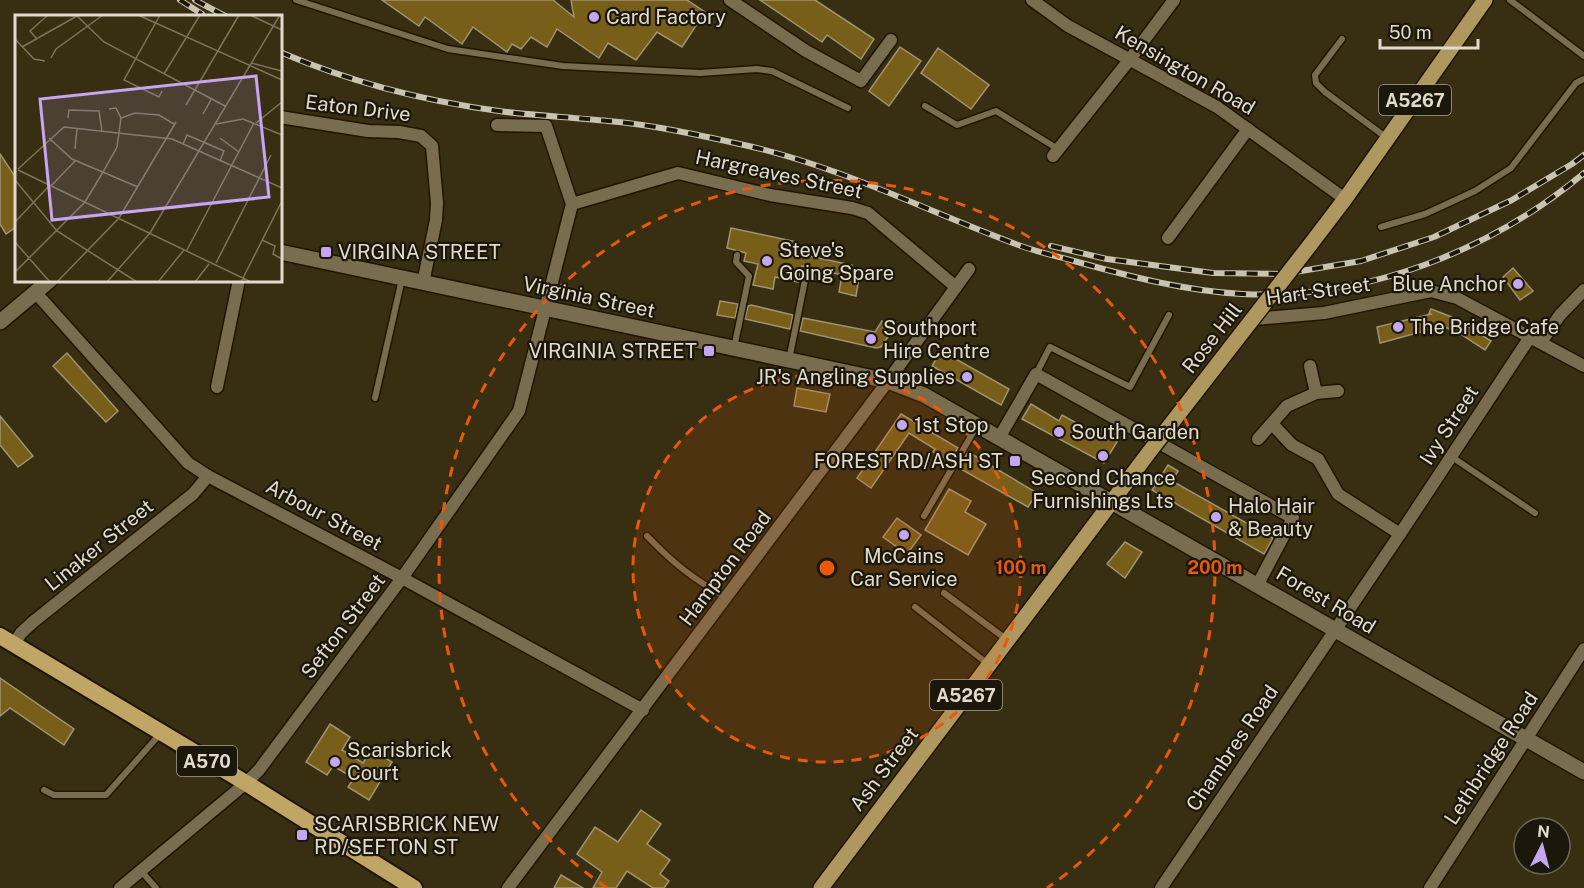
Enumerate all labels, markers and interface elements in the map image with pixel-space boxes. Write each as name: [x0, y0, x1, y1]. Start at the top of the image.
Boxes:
place label: Card Factory: [606, 5, 726, 29]
marker: Card Factory: [587, 10, 601, 24]
scale bar: [1380, 12, 1478, 50]
inset map: [15, 15, 282, 282]
street label: Kensington Road: [1111, 20, 1259, 120]
text: 50 m: [1389, 22, 1432, 43]
road number: A5267: [1379, 85, 1451, 115]
street label: Eaton Drive: [304, 90, 412, 126]
street label: Hargreaves Street: [693, 145, 865, 203]
place label: Steve's Going Spare: [779, 238, 894, 285]
place label: VIRGINA STREET: [338, 240, 501, 264]
marker: VIRGINA STREET: [319, 245, 333, 259]
marker: Steve's Going Spare: [760, 254, 774, 268]
street label: Virginia Street: [521, 271, 657, 323]
street label: Hart Street: [1264, 272, 1372, 310]
place label: Blue Anchor: [1392, 272, 1506, 296]
marker: Blue Anchor: [1511, 277, 1525, 291]
street label: Rose Hill: [1177, 298, 1247, 378]
place label: The Bridge Cafe: [1410, 315, 1559, 339]
place label: Southport Hire Centre: [883, 316, 990, 363]
marker: The Bridge Cafe: [1391, 320, 1405, 334]
marker: Southport Hire Centre: [864, 332, 878, 346]
place label: VIRGINIA STREET: [529, 339, 697, 363]
marker: VIRGINIA STREET: [702, 344, 716, 358]
place label: JR's Angling Supplies: [756, 365, 955, 389]
marker: JR's Angling Supplies: [960, 370, 974, 384]
street label: Ivy Street: [1414, 381, 1484, 469]
place label: 1st Stop: [914, 413, 988, 437]
marker: 1st Stop: [895, 418, 909, 432]
place label: South Garden: [1071, 420, 1200, 444]
marker: South Garden: [1052, 425, 1066, 439]
place label: FOREST RD/ASH ST: [814, 449, 1003, 473]
marker: Second Chance Furnishings Lts: [1096, 449, 1110, 463]
marker: FOREST RD/ASH ST: [1008, 454, 1022, 468]
place label: Second Chance Furnishings Lts: [1030, 466, 1176, 513]
street label: Arbour Street: [262, 474, 386, 556]
street label: Linaker Street: [40, 494, 158, 596]
place label: Halo Hair & Beauty: [1228, 494, 1315, 541]
street label: Hampton Road: [674, 506, 776, 630]
marker: Halo Hair & Beauty: [1209, 510, 1223, 524]
marker: McCains Car Service: [897, 528, 911, 542]
place label: McCains Car Service: [850, 544, 958, 591]
text: 100 m: [995, 557, 1047, 578]
text: 200 m: [1188, 557, 1242, 578]
centre of rings: [817, 558, 837, 578]
street label: Forest Road: [1272, 561, 1380, 639]
street label: Sefton Street: [296, 569, 390, 683]
road number: A5267: [930, 680, 1002, 710]
street label: Chambres Road: [1181, 680, 1283, 816]
street label: Lethbridge Road: [1439, 687, 1543, 829]
street label: Ash Street: [845, 722, 923, 816]
place label: Scarisbrick Court: [347, 738, 452, 785]
road number: A570: [177, 746, 237, 776]
marker: Scarisbrick Court: [328, 755, 342, 769]
place label: SCARISBRICK NEW RD/SEFTON ST: [314, 812, 499, 859]
north arrow: [1512, 816, 1572, 876]
text: N: [1536, 821, 1551, 842]
marker: SCARISBRICK NEW RD/SEFTON ST: [295, 828, 309, 842]

